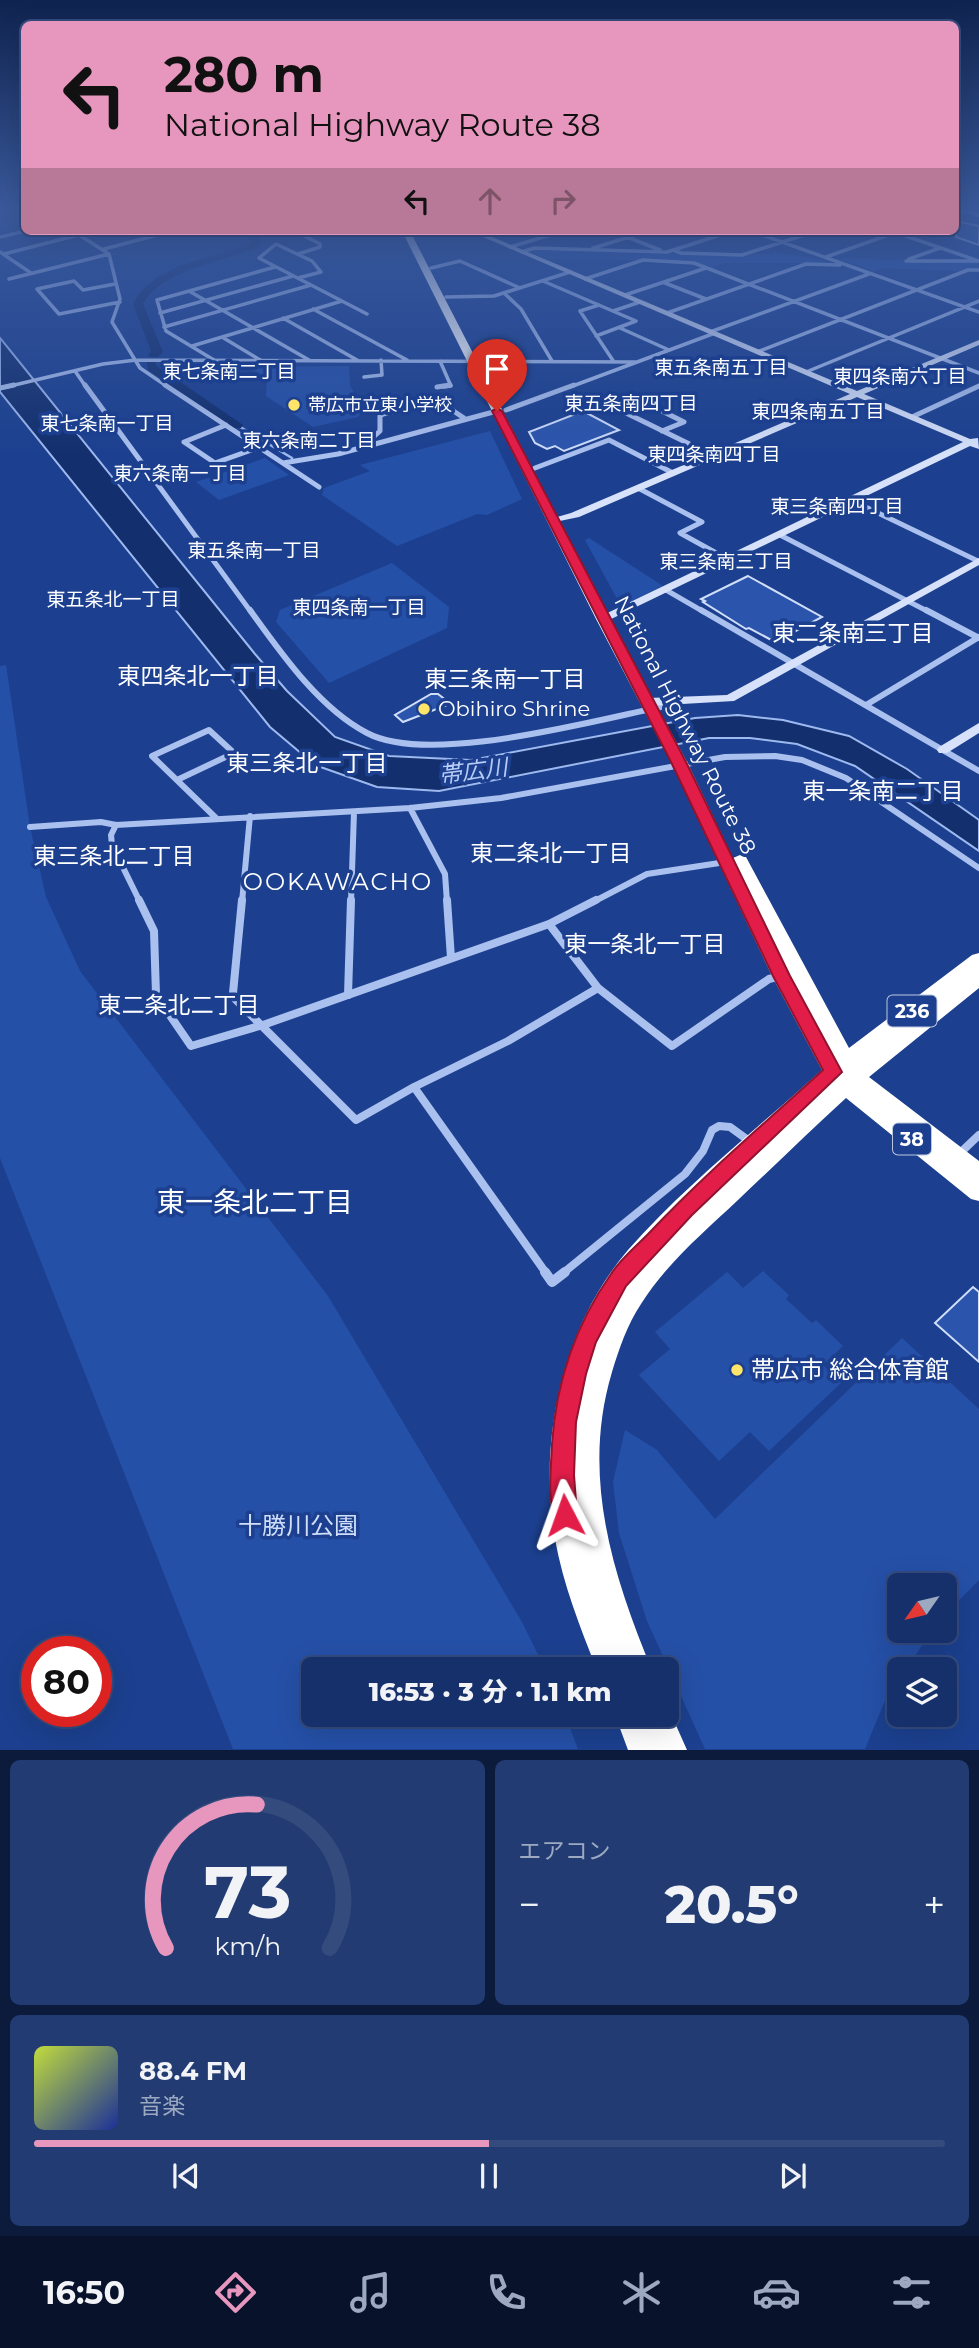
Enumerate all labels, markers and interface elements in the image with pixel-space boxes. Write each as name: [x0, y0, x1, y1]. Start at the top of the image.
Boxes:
text: 280 m: [164, 45, 324, 104]
icon: left: [49, 49, 140, 140]
text: National Highway Route 38: [164, 105, 601, 144]
icon: left: [398, 182, 436, 220]
icon: ahead: [471, 182, 509, 220]
icon: right: [544, 182, 582, 220]
pin: [467, 339, 527, 411]
icon: arrive: [478, 350, 516, 388]
district label: 東五条南五丁目: [654, 356, 788, 379]
district label: 東七条南二丁目: [162, 360, 296, 383]
district label: 東四条南六丁目: [833, 365, 967, 388]
district label: 東五条南四丁目: [564, 392, 698, 415]
place label: 帯広市立東小学校: [308, 394, 452, 416]
marker: 帯広市立東小学校: [286, 397, 302, 413]
district label: 東四条南五丁目: [751, 400, 885, 423]
district label: 東七条南一丁目: [40, 412, 174, 435]
district label: 東六条南二丁目: [242, 429, 376, 452]
district label: 東四条南四丁目: [647, 443, 781, 466]
district label: 東六条南一丁目: [113, 462, 247, 485]
district label: 東三条南四丁目: [770, 495, 904, 518]
district label: 東五条南一丁目: [187, 539, 321, 562]
district label: 東三条南三丁目: [659, 550, 793, 573]
district label: 東五条北一丁目: [46, 588, 180, 611]
street label: National Highway Route 38: [609, 591, 762, 858]
district label: 東四条南一丁目: [292, 596, 426, 619]
district label: 東二条南三丁目: [773, 619, 934, 647]
district label: 東四条北一丁目: [118, 662, 279, 690]
district label: 東三条南一丁目: [425, 665, 586, 693]
place label: Obihiro Shrine: [438, 696, 590, 721]
marker: Obihiro Shrine: [416, 701, 432, 717]
district label: 東三条北一丁目: [227, 749, 388, 777]
water label: 帯広川: [437, 753, 512, 789]
district label: 東一条南二丁目: [803, 777, 964, 805]
district label: 東二条北一丁目: [471, 839, 632, 867]
district label: 東三条北二丁目: [34, 842, 195, 870]
district label: OOKAWACHO: [243, 867, 433, 896]
district label: 東一条北一丁目: [565, 930, 726, 958]
district label: 東二条北二丁目: [99, 991, 260, 1019]
road number: 236: [888, 995, 936, 1026]
road number: 38: [893, 1124, 931, 1154]
district label: 東一条北二丁目: [157, 1185, 353, 1219]
place label: 帯広市 総合体育館: [751, 1355, 949, 1384]
marker: 帯広市 総合体育館: [729, 1362, 745, 1378]
position arrow: [528, 1478, 602, 1552]
park label: 十勝川公園: [238, 1511, 358, 1540]
north arrow: [887, 1573, 957, 1643]
map controls: [887, 1573, 957, 1727]
speed limit sign: 80: [21, 1636, 112, 1727]
button: layers: [887, 1657, 957, 1727]
text: 16:53 · 3 分 · 1.1 km: [369, 1676, 611, 1708]
text: エアコン: [519, 1837, 611, 1865]
text: 73: [203, 1849, 291, 1937]
text: 20.5°: [665, 1873, 799, 1936]
text: −: [519, 1881, 540, 1928]
text: +: [923, 1881, 945, 1928]
text: km/h: [214, 1931, 281, 1961]
text: 88.4 FM: [139, 2055, 247, 2087]
text: 音楽: [139, 2092, 185, 2120]
icon: previous: [167, 2157, 205, 2195]
icon: pause: [470, 2157, 508, 2195]
icon: next: [774, 2157, 812, 2195]
icon: directions: [211, 2268, 260, 2317]
icon: music: [346, 2268, 395, 2317]
icon: phone: [482, 2268, 531, 2317]
icon: climate: [617, 2268, 666, 2317]
icon: car: [752, 2268, 801, 2317]
icon: filters: [887, 2268, 936, 2317]
text: 16:50: [43, 2273, 125, 2312]

